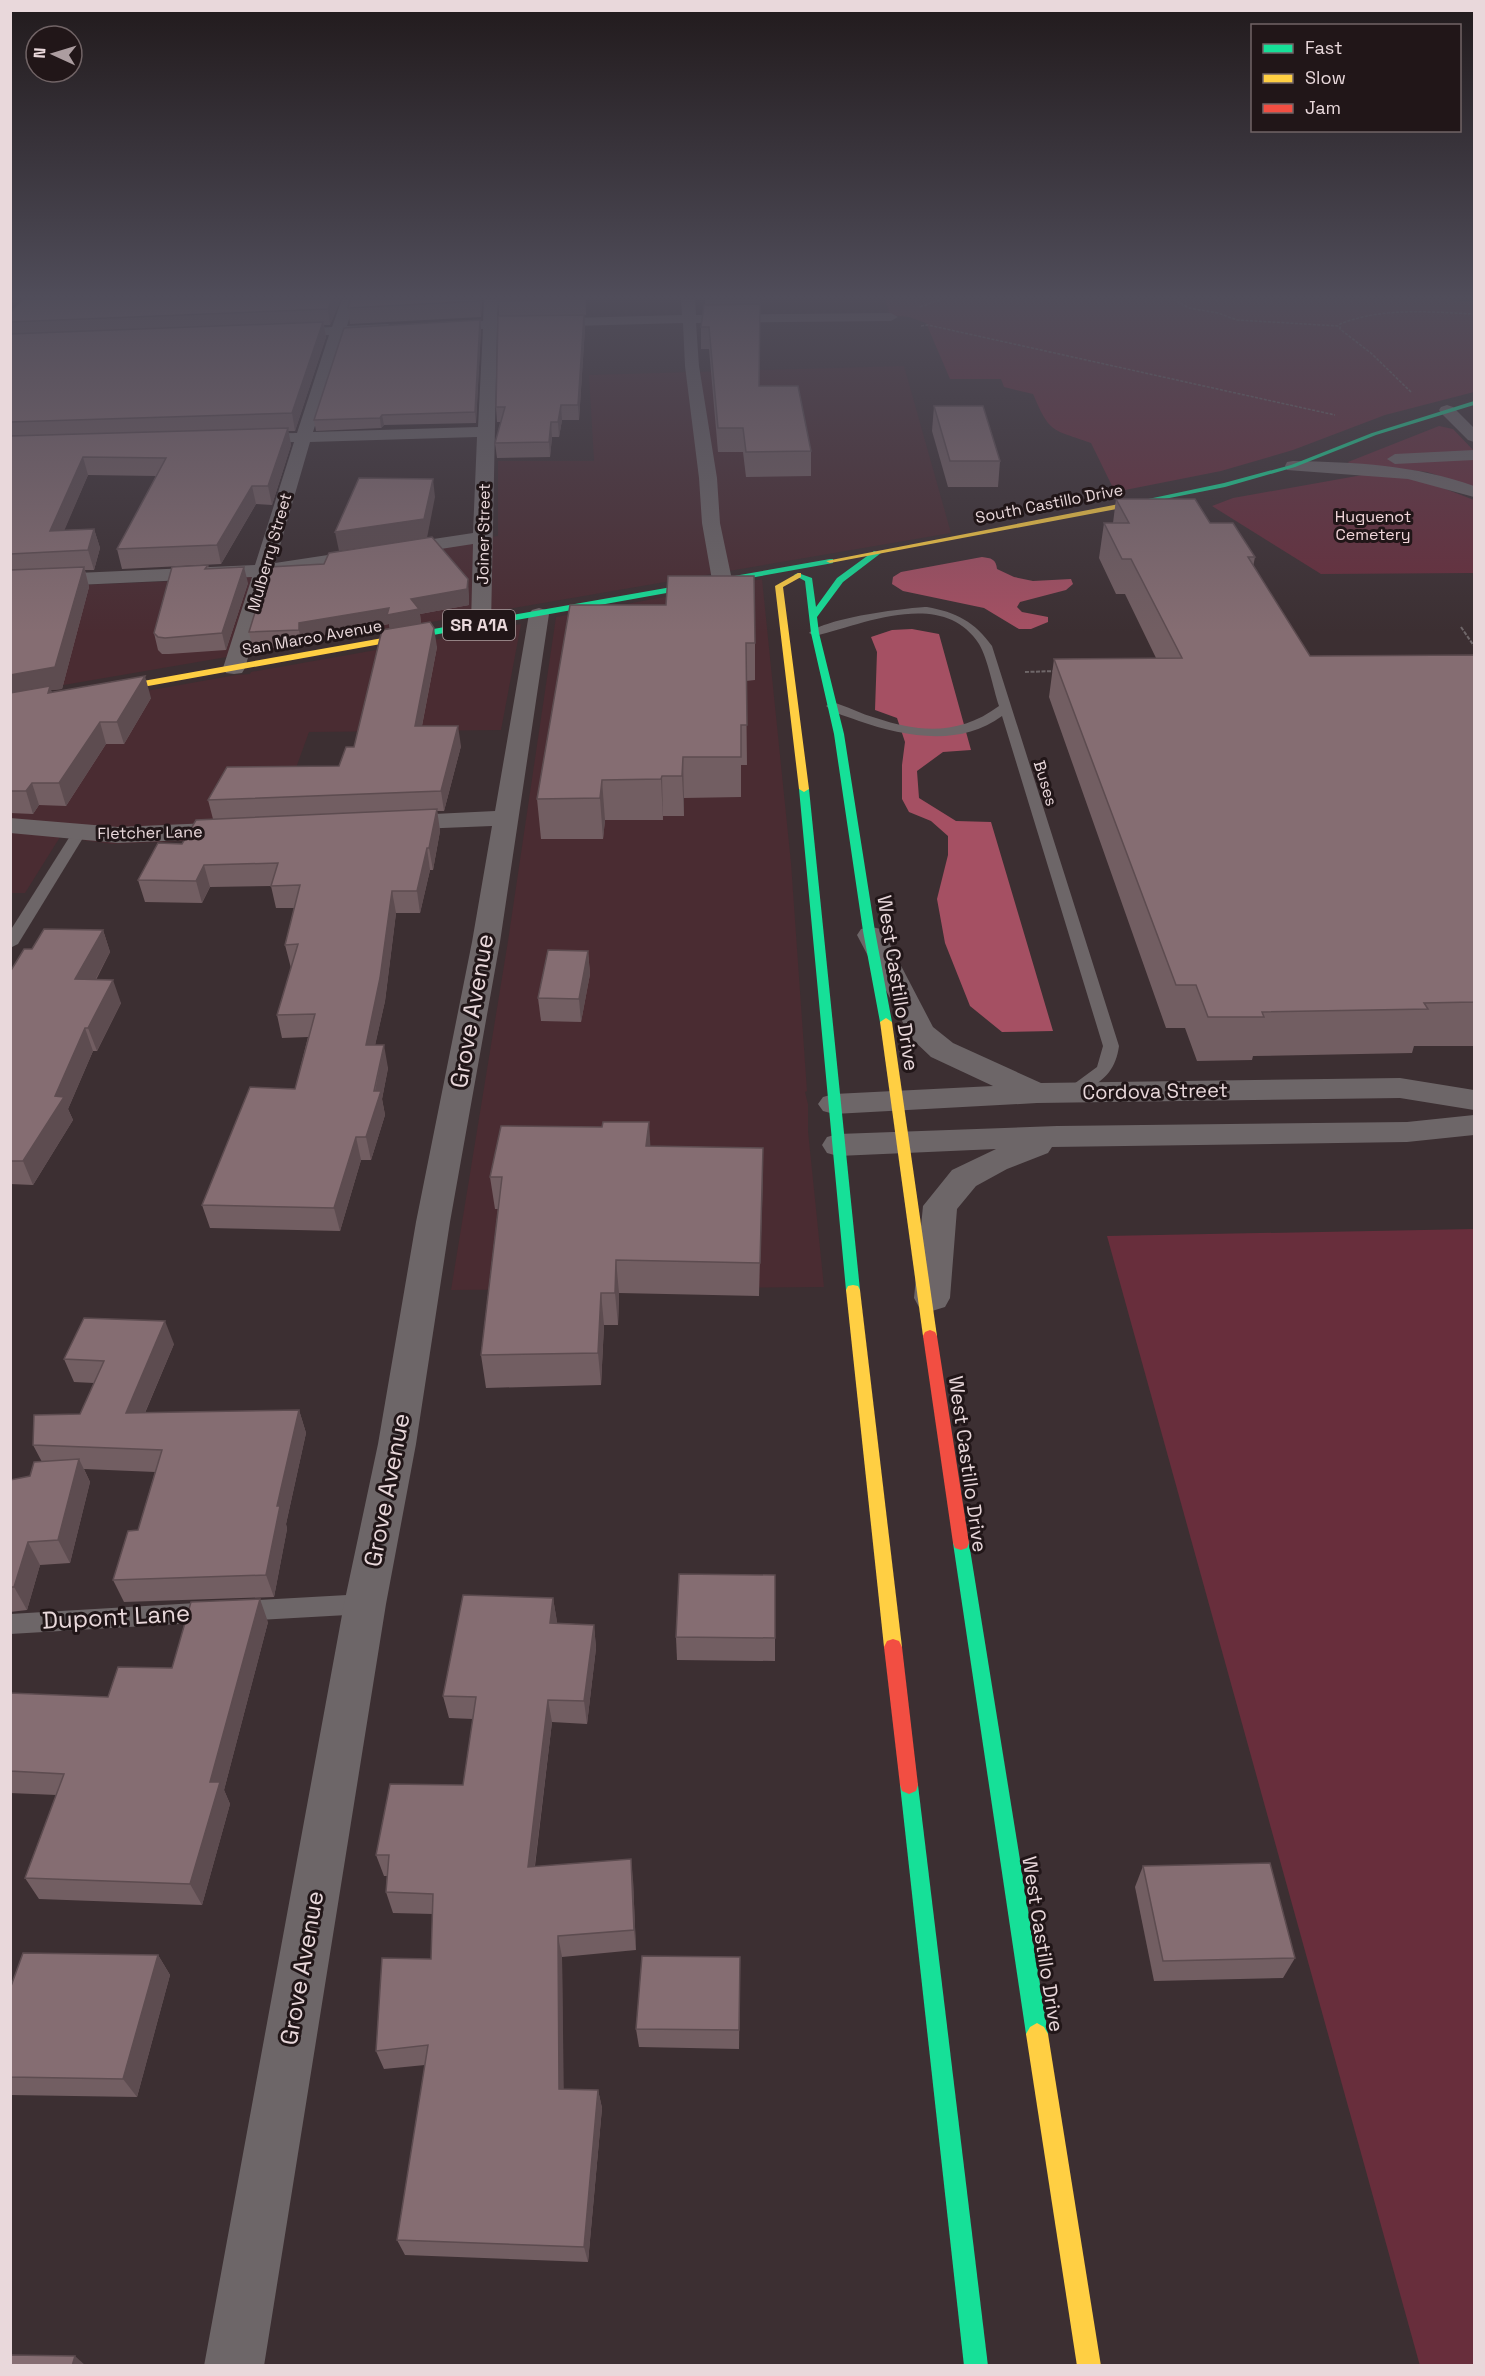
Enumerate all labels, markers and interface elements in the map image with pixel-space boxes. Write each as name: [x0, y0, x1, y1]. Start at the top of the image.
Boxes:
north arrow: [24, 24, 84, 84]
legend: [1251, 24, 1461, 132]
text: Fast: [1305, 36, 1342, 59]
text: N: [29, 47, 50, 59]
text: Slow: [1305, 66, 1346, 89]
text: Jam: [1305, 96, 1341, 119]
street label: South Castillo Drive: [974, 479, 1125, 528]
street label: Joiner Street: [472, 483, 495, 585]
street label: Mulberry Street: [243, 491, 296, 614]
park label: Huguenot Cemetery: [1335, 506, 1411, 545]
road number: SR A1A: [443, 610, 515, 640]
street label: San Marco Avenue: [241, 615, 384, 660]
street label: Buses: [1029, 758, 1062, 809]
street label: Fletcher Lane: [97, 821, 203, 844]
street label: West Castillo Drive: [871, 893, 925, 1073]
street label: Grove Avenue: [443, 931, 500, 1090]
street label: Cordova Street: [1082, 1077, 1228, 1105]
street label: West Castillo Drive: [943, 1374, 993, 1554]
street label: Grove Avenue: [356, 1410, 417, 1569]
street label: Dupont Lane: [41, 1597, 191, 1636]
street label: West Castillo Drive: [1016, 1854, 1070, 2034]
street label: Grove Avenue: [273, 1888, 330, 2047]

